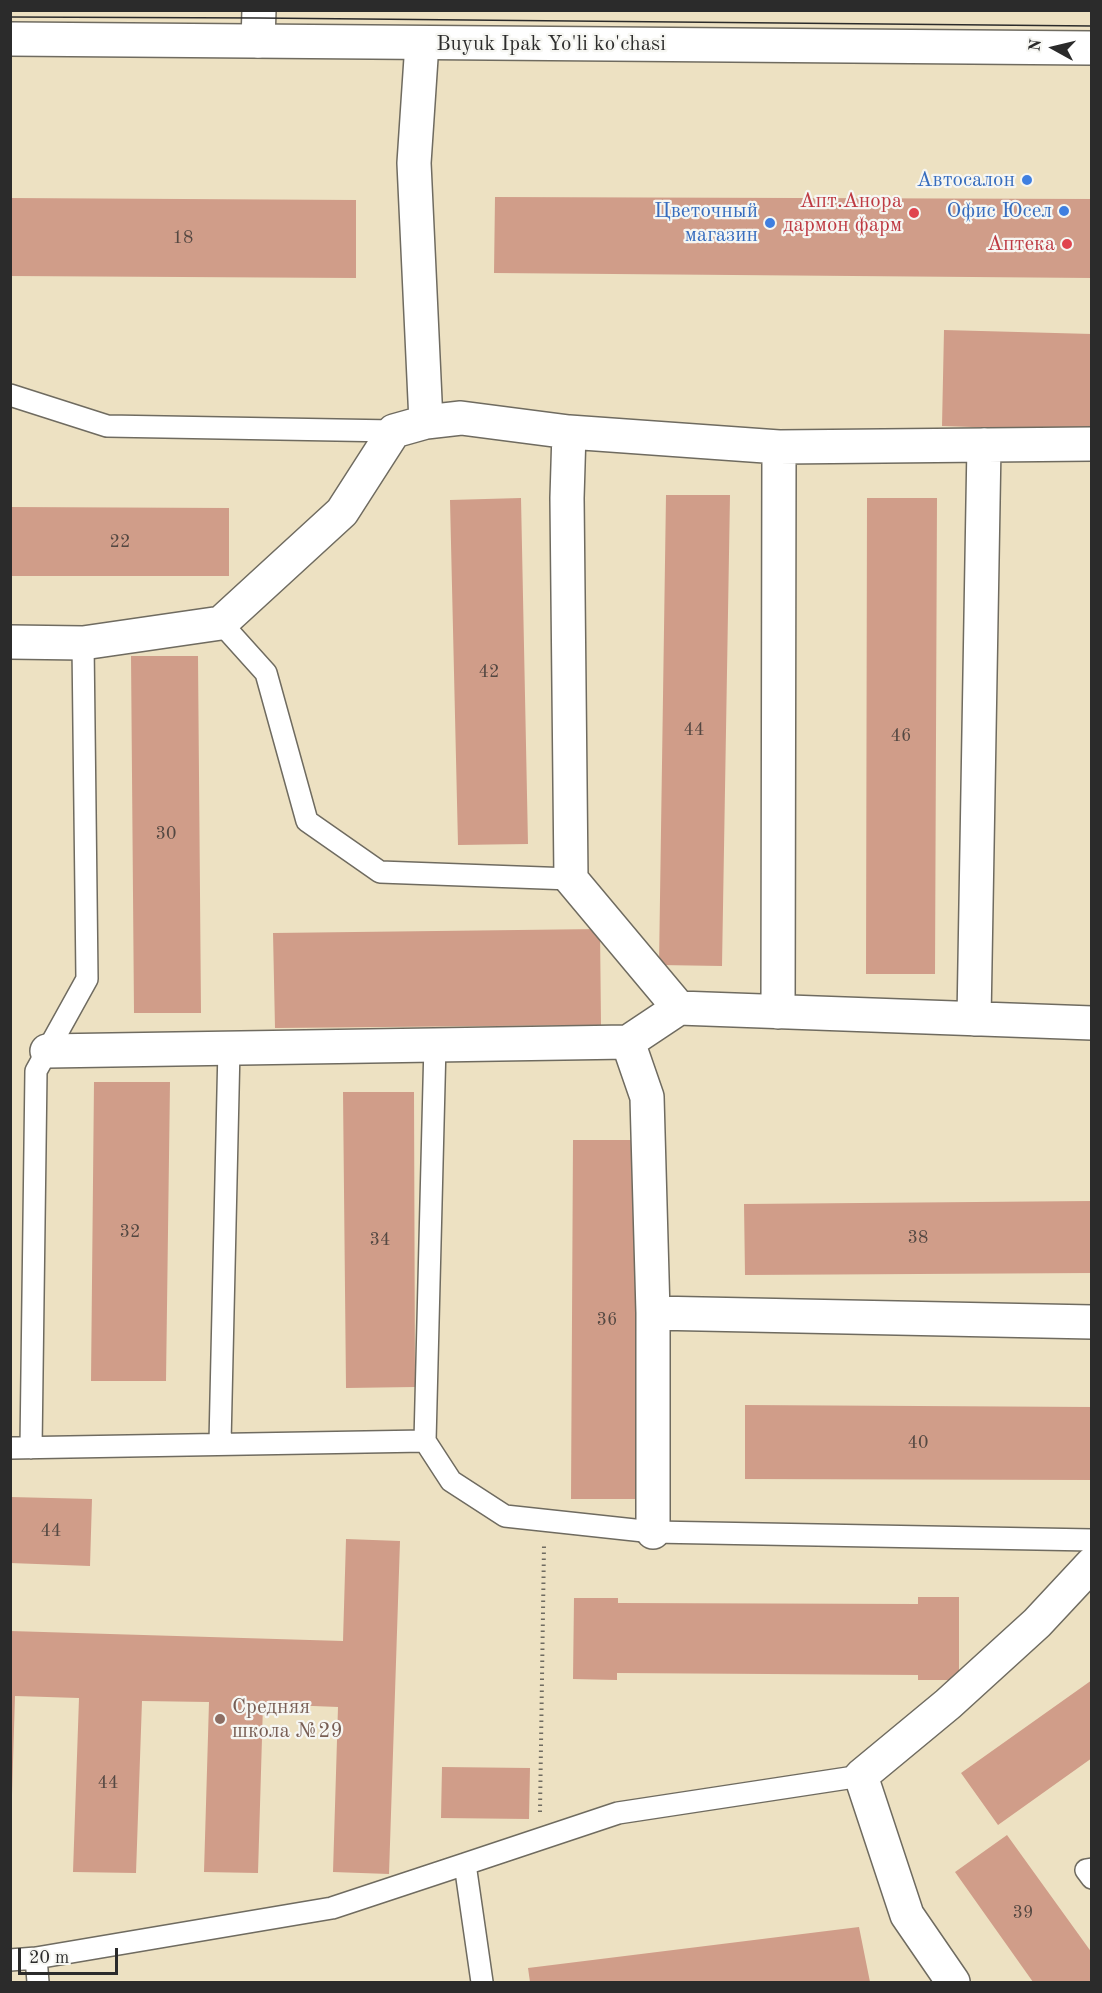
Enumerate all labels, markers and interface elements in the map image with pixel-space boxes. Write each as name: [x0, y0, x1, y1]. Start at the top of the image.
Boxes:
north arrow: [1024, 18, 1084, 78]
street label: Buyuk Ipak Yo'li ko'chasi: [436, 31, 666, 57]
text: N: [1027, 38, 1045, 53]
place label: Автосалон: [917, 167, 1015, 193]
marker: Автосалон: [1020, 173, 1034, 187]
place label: Апт.Анора дармон фарм: [783, 188, 902, 238]
place label: Цветочный магазин: [654, 198, 758, 248]
place label: Офис Юсел: [947, 198, 1052, 224]
marker: Офис Юсел: [1057, 204, 1071, 218]
marker: Апт.Анора дармон фарм: [907, 206, 921, 220]
marker: Цветочный магазин: [763, 216, 777, 230]
house number: 18: [173, 227, 193, 249]
place label: Аптека: [987, 231, 1055, 257]
marker: Аптека: [1060, 237, 1074, 251]
house number: 22: [110, 531, 130, 553]
house number: 42: [479, 661, 499, 683]
house number: 44: [684, 719, 704, 741]
house number: 46: [891, 725, 911, 747]
house number: 30: [156, 823, 176, 845]
house number: 32: [120, 1221, 140, 1243]
house number: 38: [908, 1227, 928, 1249]
house number: 34: [370, 1229, 390, 1251]
house number: 36: [597, 1309, 617, 1331]
house number: 40: [908, 1432, 928, 1454]
house number: 44: [41, 1520, 61, 1542]
place label: Средняя школа №29: [232, 1694, 343, 1744]
marker: Средняя школа №29: [213, 1712, 227, 1726]
house number: 44: [98, 1772, 118, 1794]
house number: 39: [1013, 1902, 1033, 1924]
scale bar: [21, 1936, 122, 1974]
text: 20 m: [29, 1949, 69, 1967]

